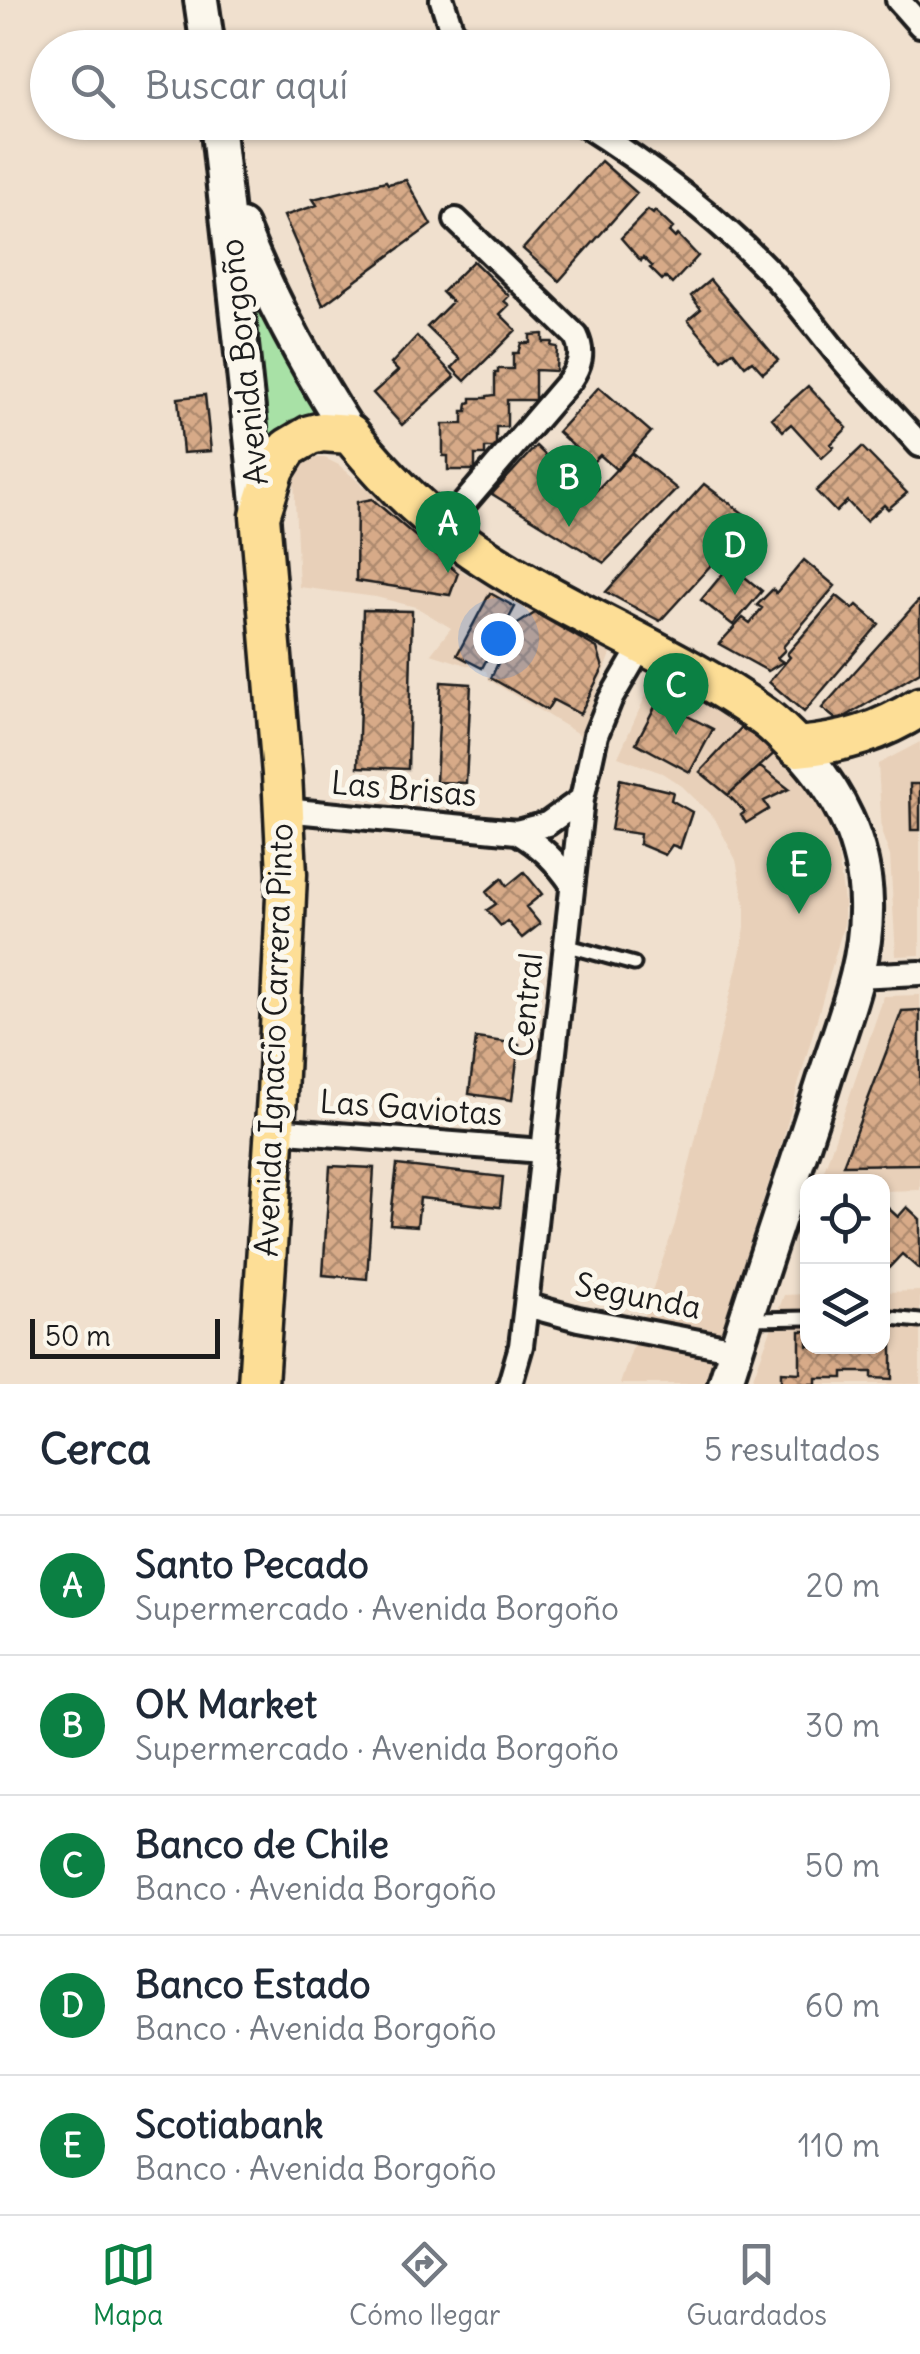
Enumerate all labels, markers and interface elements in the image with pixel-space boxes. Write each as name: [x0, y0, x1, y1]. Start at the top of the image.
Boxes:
search box: [30, 30, 890, 140]
icon: search: [65, 58, 120, 113]
text: Buscar aquí: [145, 62, 348, 109]
street label: Avenida Borgoño: [210, 237, 277, 487]
pin: B: [536, 444, 602, 527]
pin: A: [416, 490, 480, 573]
pin: D: [702, 512, 768, 595]
your location: [473, 613, 524, 664]
pin: C: [644, 652, 708, 735]
street label: Las Brisas: [329, 762, 479, 815]
street label: Avenida Ignacio Carrera Pinto: [245, 822, 302, 1258]
pin: E: [766, 832, 832, 914]
street label: Central: [500, 951, 551, 1059]
street label: Las Gaviotas: [318, 1081, 504, 1134]
map controls: [800, 1174, 890, 1354]
button: locate: [800, 1174, 890, 1264]
street label: Segunda: [572, 1263, 704, 1328]
button: layers: [800, 1264, 890, 1354]
scale bar: [30, 1314, 220, 1358]
text: 50 m: [45, 1318, 111, 1354]
text: Cerca: [40, 1423, 151, 1475]
text: 5 resultados: [704, 1429, 880, 1470]
text: Santo Pecado: [135, 1541, 369, 1588]
text: A: [62, 1565, 83, 1606]
text: 20 m: [806, 1565, 880, 1606]
text: Supermercado · Avenida Borgoño: [135, 1588, 619, 1629]
text: OK Market: [135, 1681, 317, 1728]
text: B: [62, 1705, 83, 1746]
text: 30 m: [805, 1705, 880, 1746]
text: Supermercado · Avenida Borgoño: [135, 1728, 619, 1769]
text: Banco de Chile: [135, 1821, 389, 1868]
text: C: [62, 1845, 83, 1886]
text: 50 m: [805, 1845, 880, 1886]
text: Banco · Avenida Borgoño: [135, 1868, 497, 1909]
text: Banco Estado: [135, 1961, 371, 2008]
text: D: [61, 1985, 84, 2026]
text: 60 m: [805, 1985, 880, 2026]
text: Banco · Avenida Borgoño: [135, 2008, 497, 2049]
text: Scotiabank: [135, 2101, 323, 2148]
text: E: [63, 2125, 82, 2166]
text: 110 m: [798, 2125, 880, 2166]
text: Banco · Avenida Borgoño: [135, 2148, 497, 2189]
tab: Mapa: [93, 2237, 163, 2333]
tab: Cómo llegar: [349, 2237, 501, 2333]
tab: Guardados: [686, 2237, 827, 2333]

